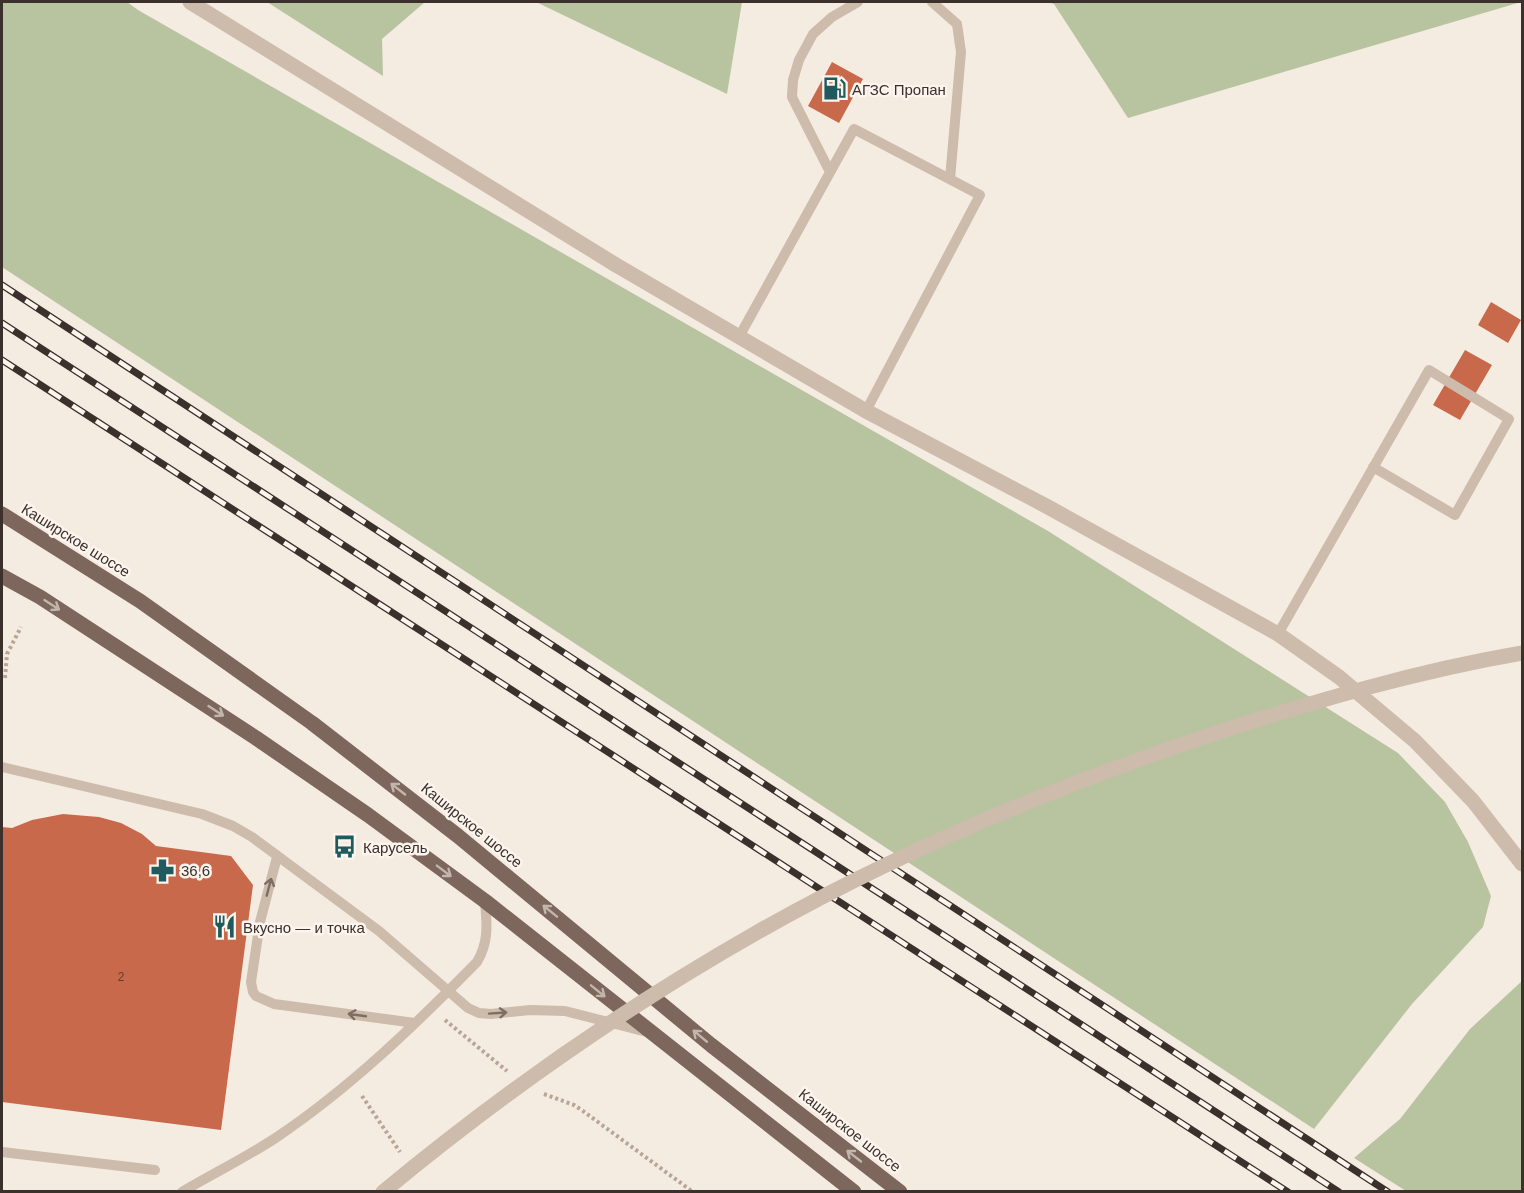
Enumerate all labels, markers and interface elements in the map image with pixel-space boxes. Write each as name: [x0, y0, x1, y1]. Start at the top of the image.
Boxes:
fuel station icon: АГЗС Пропан: [821, 76, 847, 102]
place label: АГЗС Пропан: [852, 81, 946, 98]
street label: Каширское шоссе: [19, 500, 133, 580]
one-way arrow: [43, 599, 60, 611]
one-way arrow: [207, 705, 223, 717]
street label: Каширское шоссе: [418, 779, 526, 871]
one-way arrow: [390, 782, 406, 795]
bus stop icon: Карусель: [332, 834, 358, 860]
place label: Карусель: [363, 839, 428, 856]
pharmacy icon: 36,6: [150, 857, 176, 883]
place label: 36,6: [181, 862, 210, 879]
one-way arrow: [436, 865, 452, 877]
one-way arrow: [264, 878, 276, 897]
one-way arrow: [543, 904, 558, 918]
restaurant icon: Вкусно — и точка: [212, 914, 238, 940]
place label: Вкусно — и точка: [243, 919, 365, 936]
house number: 2: [118, 970, 125, 984]
one-way arrow: [590, 984, 605, 998]
one-way arrow: [487, 1007, 507, 1018]
one-way arrow: [348, 1010, 368, 1021]
one-way arrow: [692, 1029, 708, 1042]
street label: Каширское шоссе: [796, 1085, 904, 1175]
one-way arrow: [846, 1149, 862, 1162]

